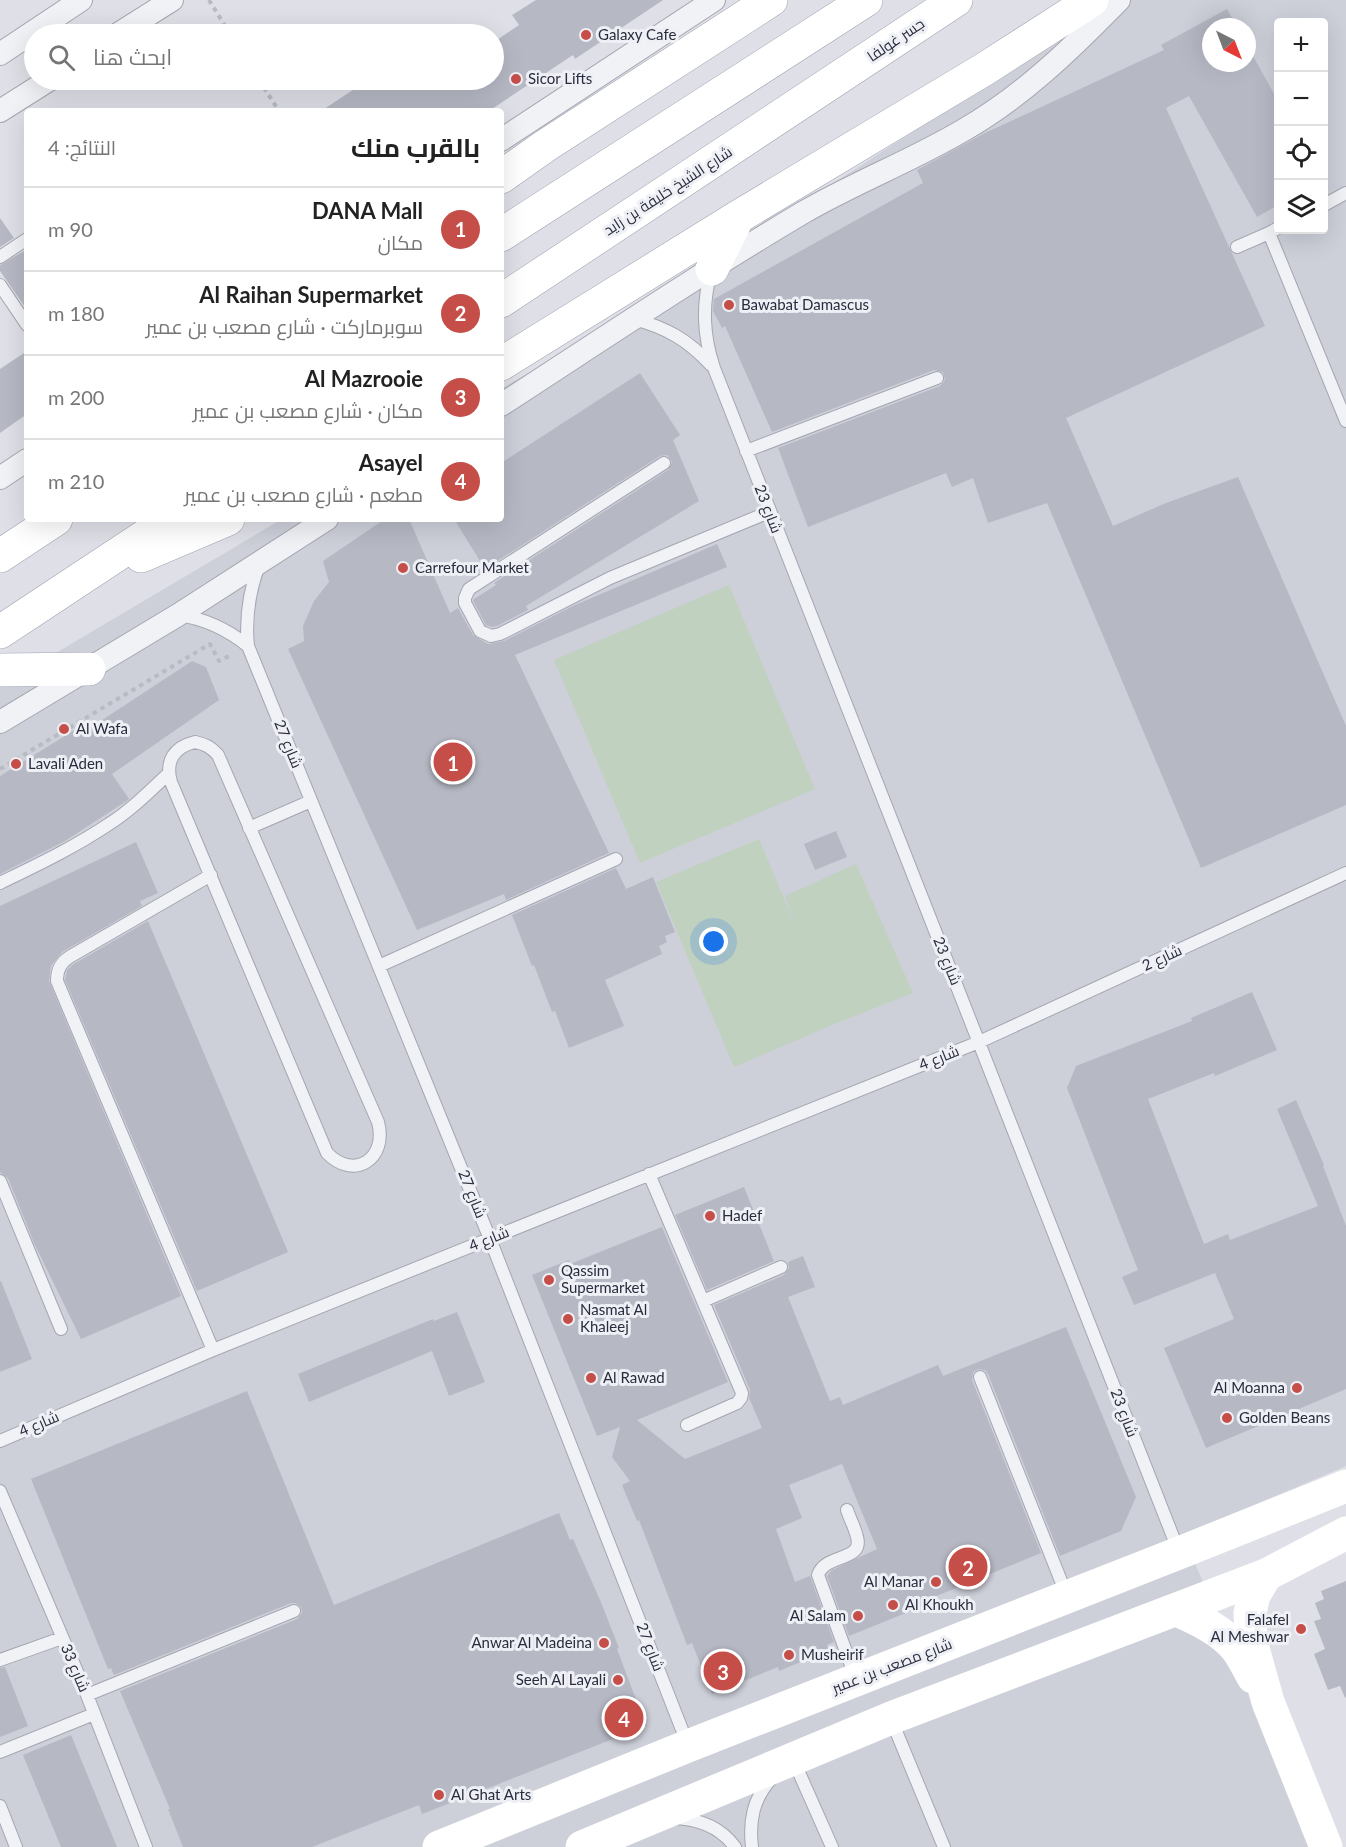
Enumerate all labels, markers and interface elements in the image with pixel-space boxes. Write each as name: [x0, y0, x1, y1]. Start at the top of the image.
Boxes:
street label: جسر غولفا: [863, 14, 928, 66]
north arrow: [1202, 18, 1256, 72]
map controls: [1274, 18, 1328, 234]
button: +: [1274, 18, 1328, 72]
search box: [24, 24, 504, 90]
place label: Galaxy Cafe: [598, 25, 676, 43]
marker: Galaxy Cafe: [579, 28, 593, 42]
icon: search: [45, 41, 78, 74]
text: ابحث هنا: [93, 43, 172, 70]
place label: Sicor Lifts: [528, 69, 592, 87]
marker: Sicor Lifts: [509, 72, 523, 86]
button: −: [1274, 72, 1328, 126]
button: locate: [1274, 126, 1328, 180]
text: بالقرب منك: [351, 131, 480, 163]
text: النتائج: 4: [48, 135, 116, 159]
street label: شارع الشيخ خليفة بن زايد: [600, 142, 737, 241]
button: layers: [1274, 180, 1328, 234]
text: DANA Mall: [312, 197, 423, 224]
text: 90 m: [48, 217, 93, 241]
text: 1: [455, 217, 466, 241]
text: مكان: [378, 230, 423, 254]
text: Al Raihan Supermarket: [199, 281, 423, 308]
place label: Bawabat Damascus: [741, 295, 869, 313]
marker: Bawabat Damascus: [722, 298, 736, 312]
text: 180 m: [48, 301, 104, 325]
text: 2: [455, 301, 466, 325]
text: سوبرماركت · شارع مصعب بن عمير: [146, 314, 423, 338]
text: Al Mazrooie: [305, 365, 423, 392]
text: 200 m: [48, 385, 104, 409]
text: 3: [455, 385, 466, 409]
text: مكان · شارع مصعب بن عمير: [193, 398, 423, 422]
text: Asayel: [359, 449, 423, 476]
text: 210 m: [48, 469, 104, 493]
text: 4: [455, 469, 466, 493]
text: مطعم · شارع مصعب بن عمير: [184, 482, 423, 506]
street label: شارع 23: [749, 482, 786, 536]
place label: Carrefour Market: [415, 558, 529, 576]
marker: Carrefour Market: [396, 561, 410, 575]
street label: شارع 27: [268, 717, 307, 771]
place label: Al Wafa: [76, 719, 128, 737]
marker: Al Wafa: [57, 722, 71, 736]
pin: 1: [434, 740, 472, 784]
place label: Lavali Aden: [28, 754, 103, 772]
marker: Lavali Aden: [9, 757, 23, 771]
your location: [699, 927, 728, 956]
street label: شارع 23: [927, 934, 966, 988]
street label: شارع 2: [1139, 940, 1186, 977]
street label: شارع 4: [916, 1041, 962, 1076]
street label: شارع 27: [452, 1167, 491, 1221]
place label: Hadef: [722, 1206, 763, 1224]
marker: Hadef: [703, 1209, 717, 1223]
street label: شارع 4: [466, 1222, 512, 1257]
place label: Qassim Supermarket: [561, 1261, 645, 1296]
marker: Qassim Supermarket: [542, 1273, 556, 1287]
place label: Nasmat Al Khaleej: [580, 1300, 647, 1335]
marker: Nasmat Al Khaleej: [561, 1312, 575, 1326]
place label: Al Rawad: [603, 1368, 665, 1386]
marker: Al Rawad: [584, 1371, 598, 1385]
place label: Al Moanna: [1214, 1378, 1285, 1396]
marker: Al Moanna: [1290, 1381, 1304, 1395]
street label: شارع 23: [1105, 1386, 1142, 1440]
street label: شارع 4: [16, 1407, 62, 1442]
place label: Golden Beans: [1239, 1408, 1330, 1426]
marker: Golden Beans: [1220, 1411, 1234, 1425]
pin: 2: [948, 1544, 988, 1590]
place label: Al Manar: [864, 1572, 925, 1590]
marker: Al Manar: [929, 1575, 943, 1589]
place label: Al Khoukh: [905, 1595, 974, 1613]
marker: Al Khoukh: [886, 1598, 900, 1612]
place label: Al Salam: [790, 1606, 846, 1624]
marker: Al Salam: [851, 1609, 865, 1623]
place label: Falafel Al Meshwar: [1210, 1610, 1290, 1645]
street label: شارع 27: [631, 1620, 668, 1674]
marker: Falafel Al Meshwar: [1294, 1622, 1308, 1636]
place label: Anwar Al Madeina: [472, 1633, 592, 1651]
street label: شارع مصعب بن عمير: [828, 1634, 955, 1699]
marker: Anwar Al Madeina: [597, 1636, 611, 1650]
street label: شارع 33: [55, 1641, 94, 1695]
place label: Musheirif: [801, 1645, 865, 1663]
pin: 3: [704, 1648, 742, 1694]
marker: Musheirif: [782, 1648, 796, 1662]
place label: Seeh Al Layali: [516, 1670, 606, 1688]
marker: Seeh Al Layali: [611, 1673, 625, 1687]
pin: 4: [604, 1696, 644, 1740]
place label: Al Ghat Arts: [451, 1785, 531, 1803]
marker: Al Ghat Arts: [432, 1788, 446, 1802]

